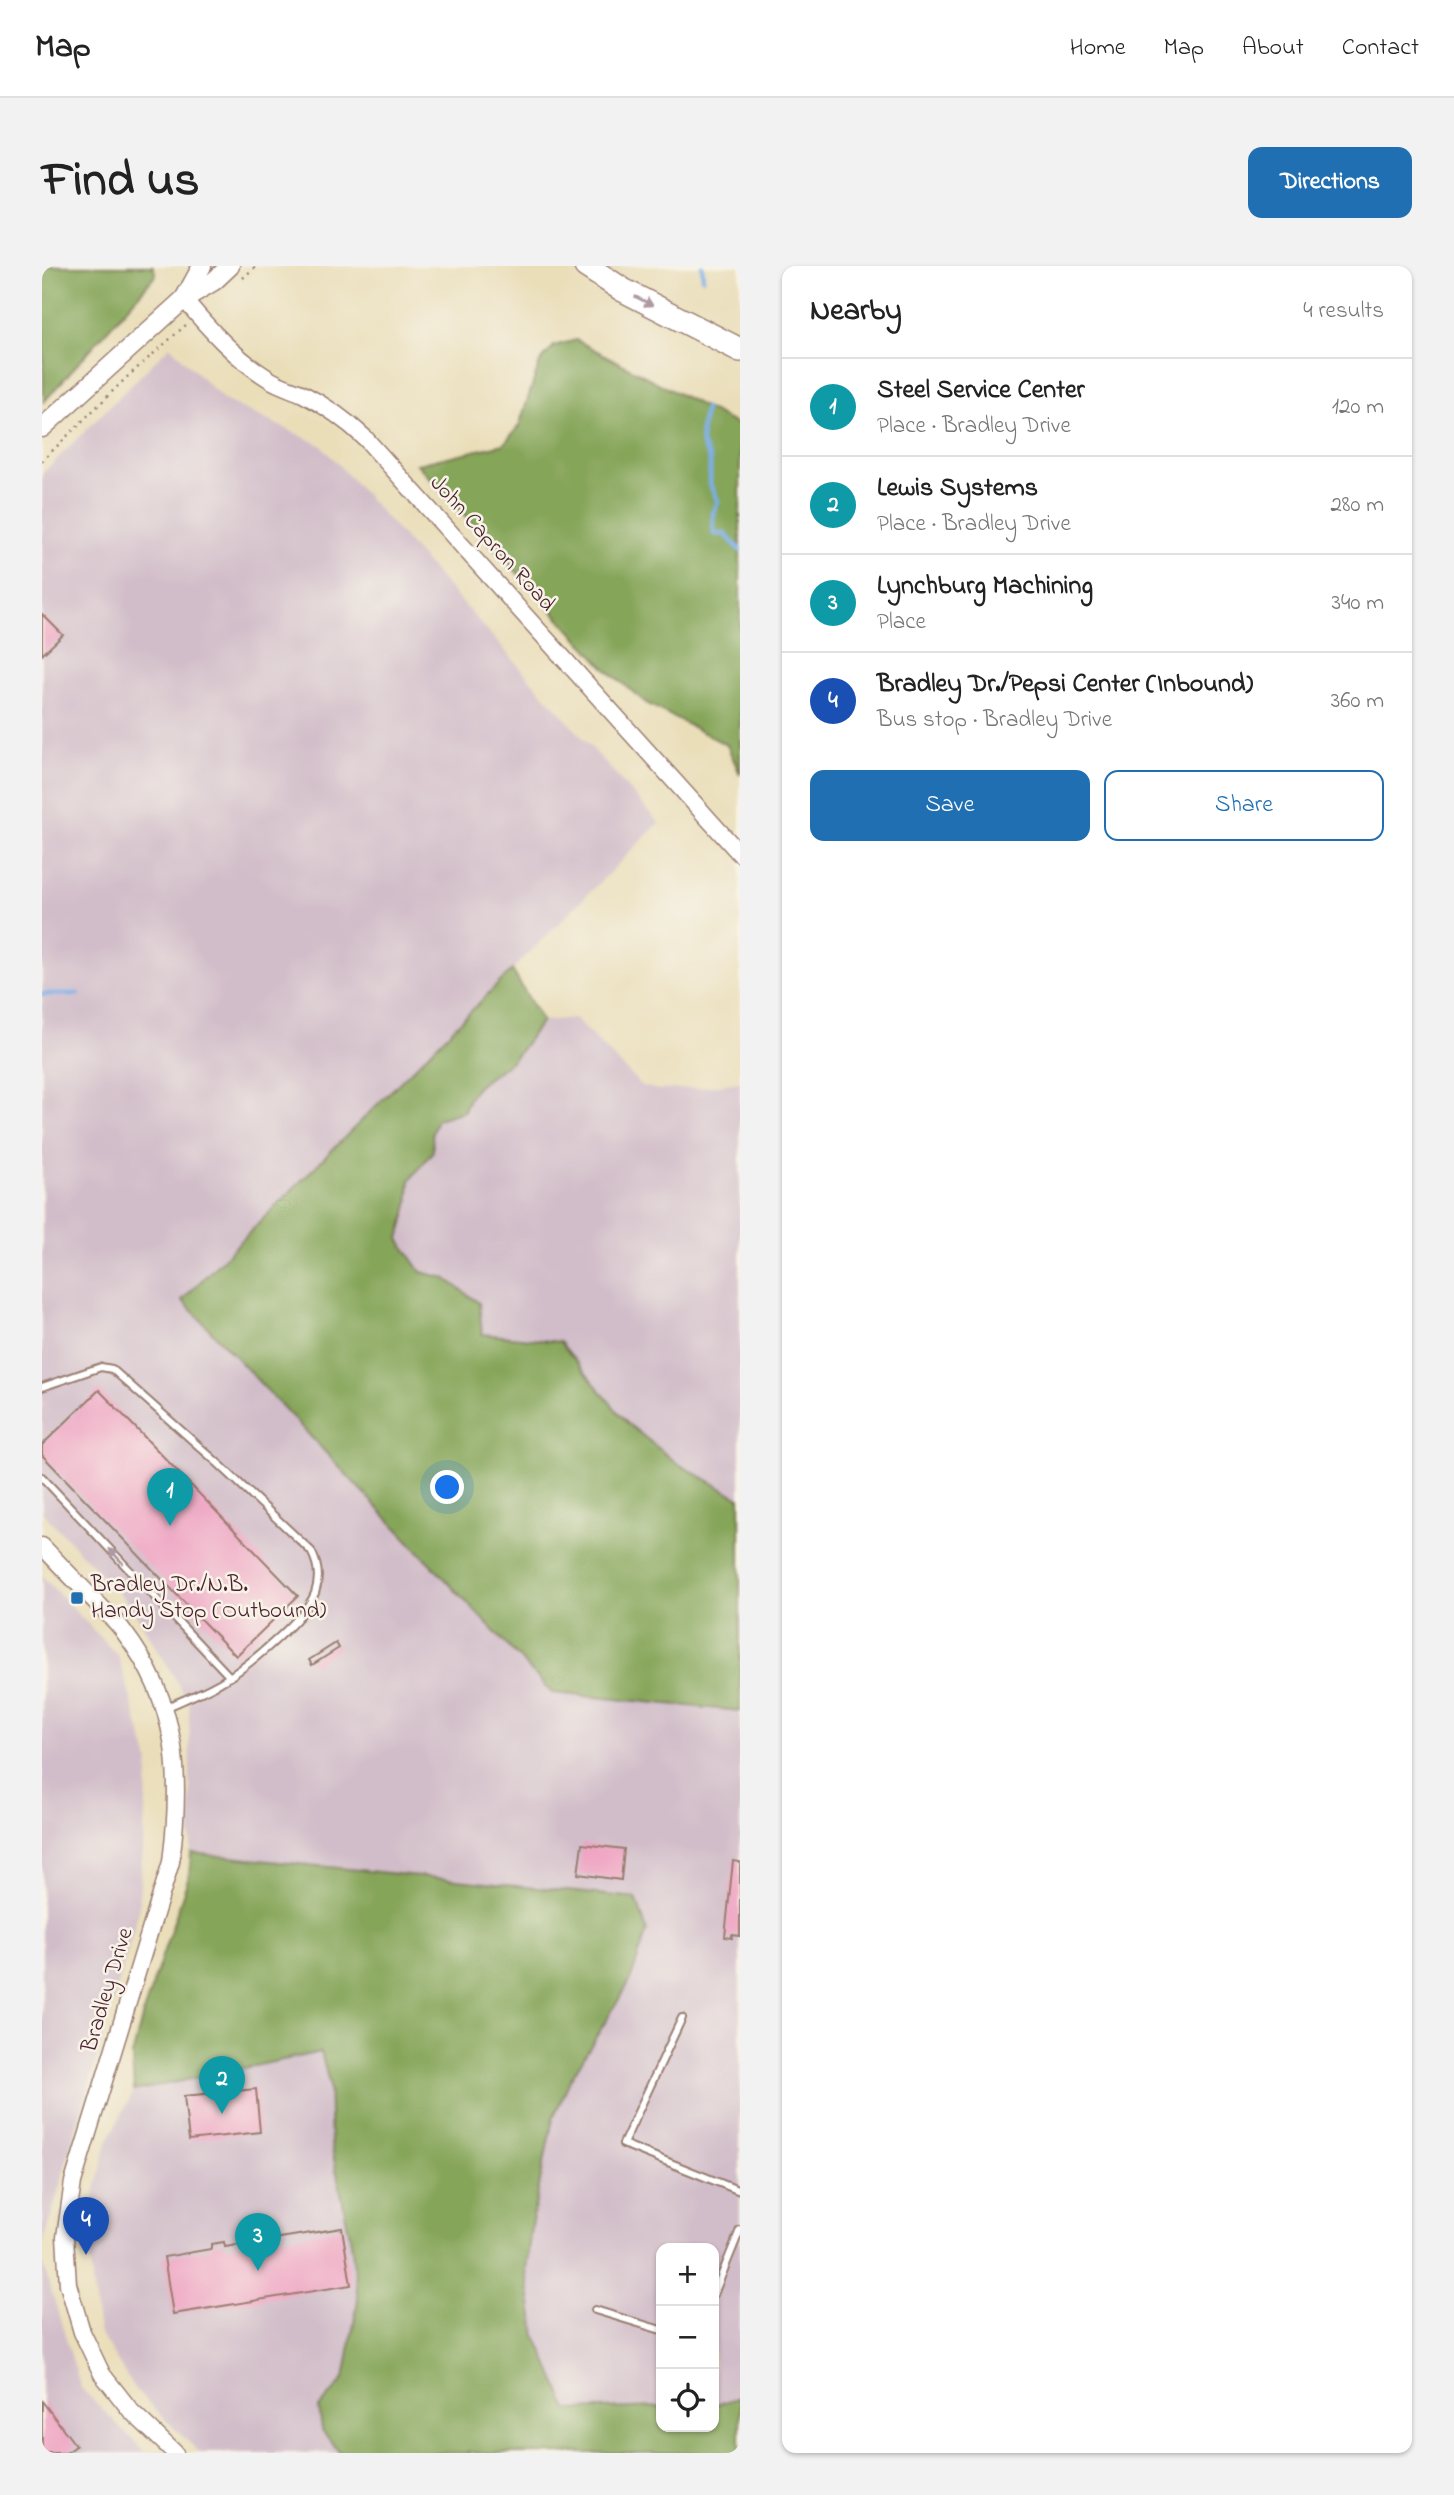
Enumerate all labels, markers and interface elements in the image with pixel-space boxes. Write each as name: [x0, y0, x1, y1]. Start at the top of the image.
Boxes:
text: Map: [35, 24, 91, 72]
text: Home: [1070, 31, 1126, 66]
text: Map: [1164, 31, 1204, 66]
text: About: [1242, 31, 1304, 66]
text: Contact: [1342, 31, 1419, 66]
text: Find us: [42, 146, 199, 218]
button: Directions: [1248, 147, 1412, 218]
text: Nearby: [810, 290, 902, 334]
one-way arrow: [635, 294, 655, 306]
text: 4 results: [1303, 295, 1384, 328]
text: Steel Service Center: [877, 372, 1085, 410]
text: 1: [829, 391, 837, 424]
text: 120 m: [1332, 391, 1384, 424]
text: Place · Bradley Drive: [877, 410, 1071, 443]
street label: John Capron Road: [421, 468, 563, 620]
text: Lewis Systems: [877, 470, 1038, 508]
text: 2: [827, 489, 839, 522]
text: 280 m: [1330, 489, 1384, 522]
text: Place · Bradley Drive: [877, 508, 1071, 541]
text: Lynchburg Machining: [877, 568, 1093, 606]
text: 3: [828, 587, 838, 620]
text: 340 m: [1331, 587, 1384, 620]
text: Place: [877, 606, 926, 639]
text: Bradley Dr./Pepsi Center (Inbound): [877, 666, 1253, 704]
text: 4: [828, 685, 838, 718]
text: 360 m: [1331, 685, 1384, 718]
text: Bus stop · Bradley Drive: [877, 704, 1112, 737]
button: Save: [810, 770, 1090, 841]
button: Share: [1104, 770, 1384, 841]
pin: 1: [147, 1468, 193, 1526]
your location: [430, 1470, 464, 1504]
one-way arrow: [108, 1548, 124, 1565]
place label: Bradley Dr./N.B. Handy Stop (Outbound): [90, 1569, 326, 1630]
marker: Bradley Dr./N.B. Handy Stop (Outbound): [69, 1590, 85, 1606]
street label: Bradley Drive: [73, 1923, 145, 2058]
pin: 2: [199, 2056, 245, 2114]
pin: 4: [63, 2197, 109, 2255]
pin: 3: [235, 2213, 281, 2271]
map controls: [656, 2243, 719, 2432]
button: +: [656, 2243, 719, 2306]
button: −: [656, 2306, 719, 2369]
button: locate: [656, 2369, 719, 2432]

